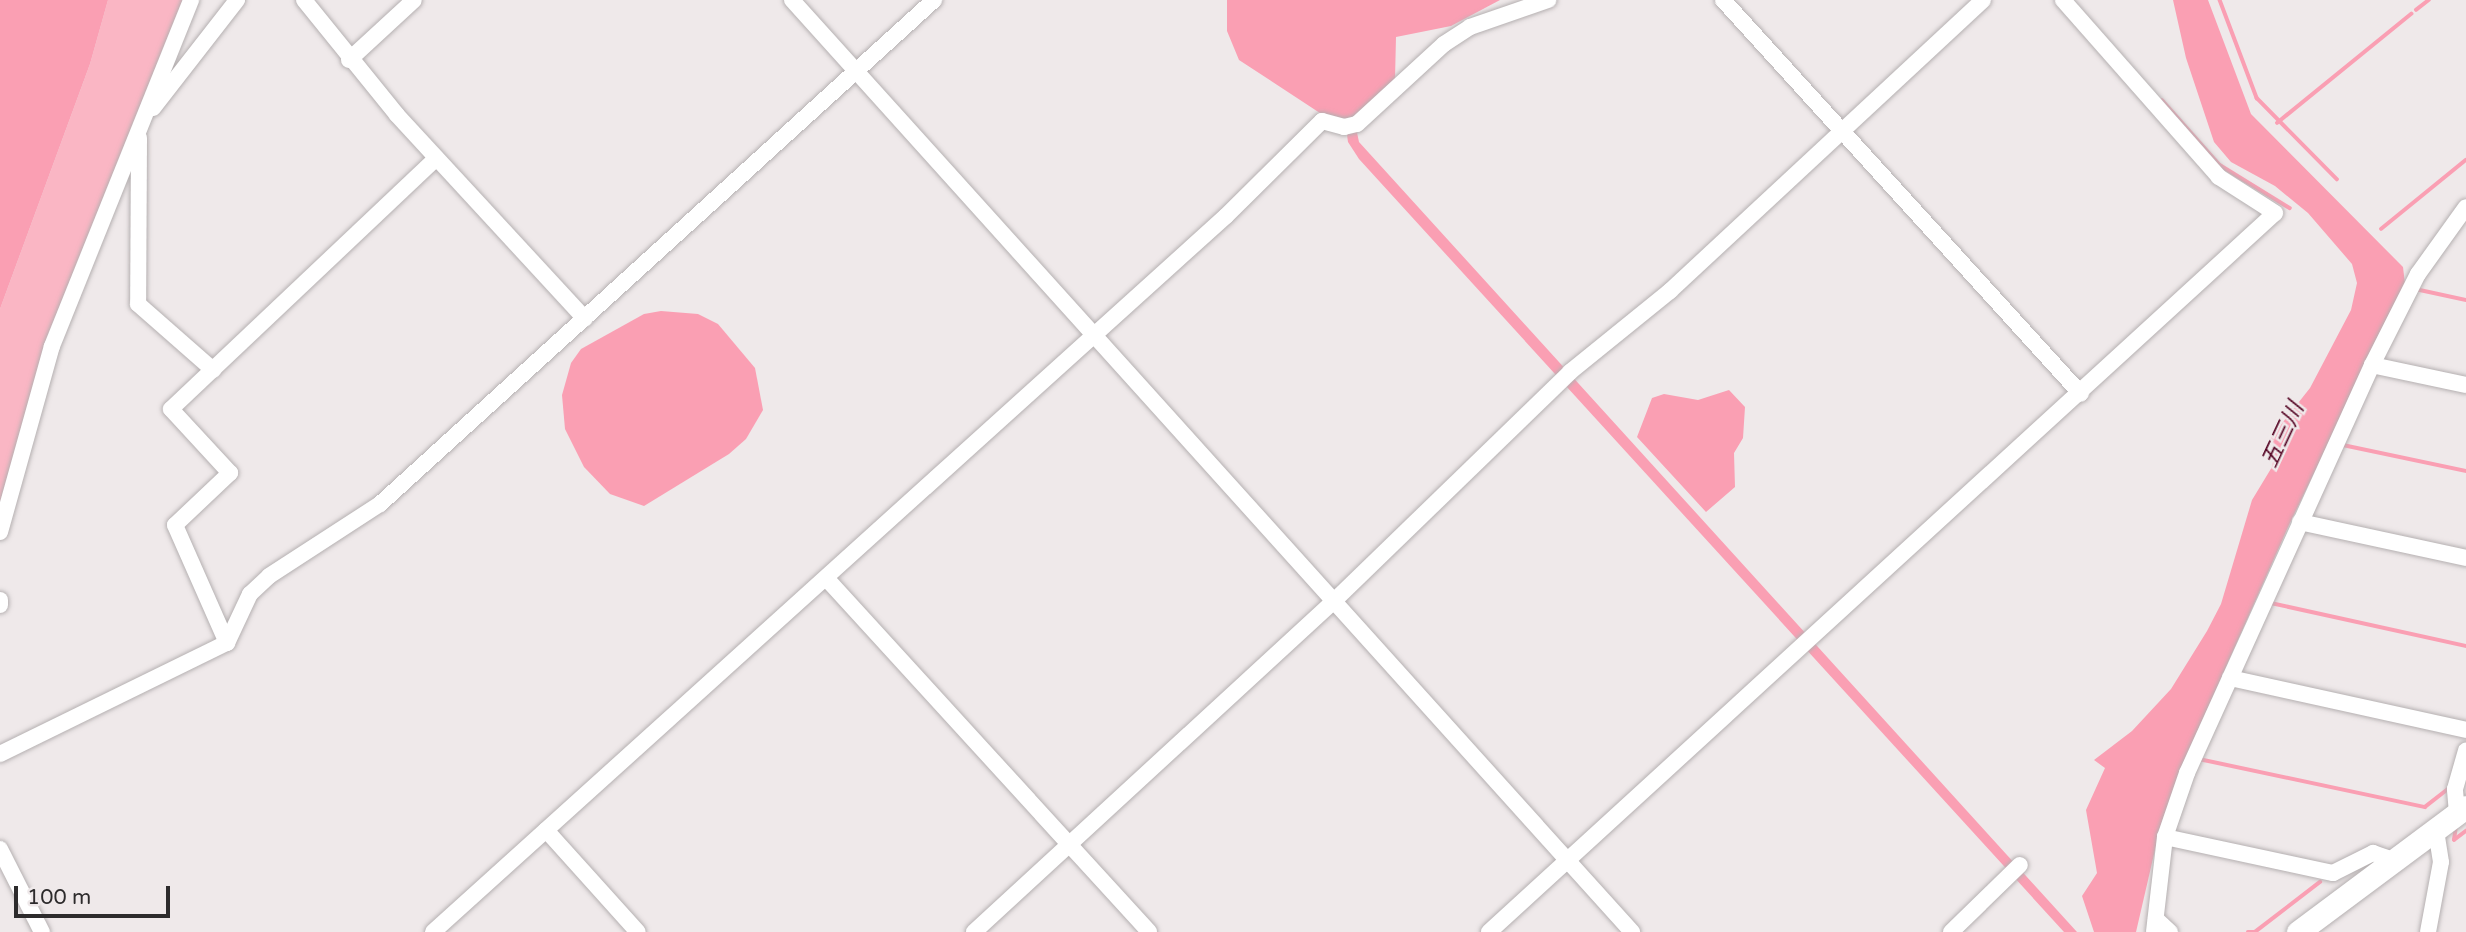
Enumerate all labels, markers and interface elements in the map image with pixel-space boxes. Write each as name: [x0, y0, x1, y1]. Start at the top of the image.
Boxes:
water label: 五三川: [2256, 398, 2310, 472]
scale bar: [18, 872, 173, 916]
text: 100 m: [27, 885, 91, 910]

